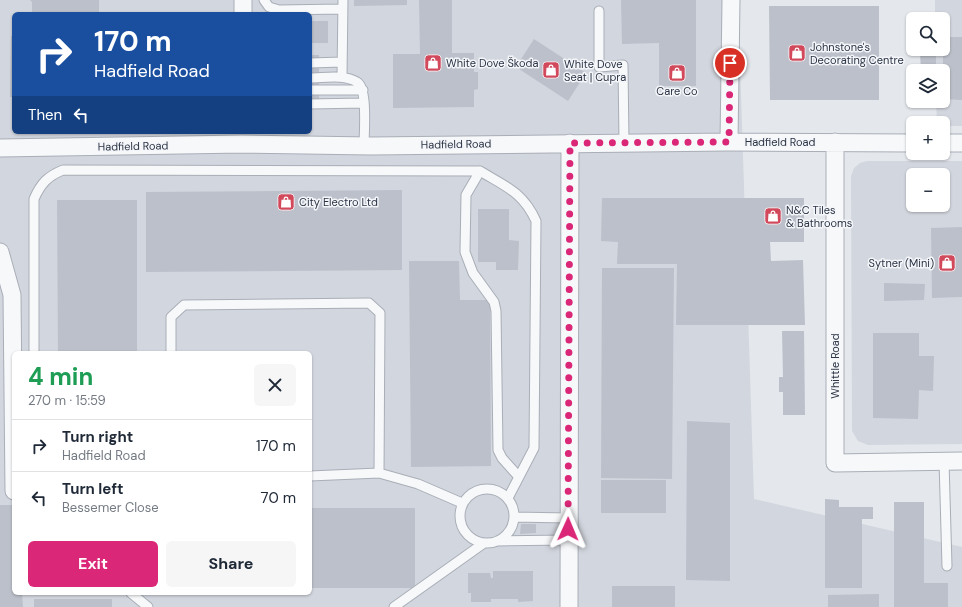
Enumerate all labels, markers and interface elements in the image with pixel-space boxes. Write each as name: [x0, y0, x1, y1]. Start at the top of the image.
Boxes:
map controls: [906, 12, 950, 212]
button: search: [906, 12, 950, 56]
text: 170 m: [94, 23, 172, 60]
icon: right: [28, 28, 80, 80]
place label: Johnstone's Decorating Centre: [810, 40, 904, 67]
shop icon: Johnstone's Decorating Centre: [787, 43, 807, 63]
pin: [713, 46, 747, 80]
icon: arrive: [719, 52, 741, 74]
shop icon: White Dove Škoda: [423, 53, 443, 73]
place label: White Dove Škoda: [446, 56, 538, 70]
place label: White Dove Seat | Cupra: [564, 57, 626, 84]
text: Hadfield Road: [94, 59, 210, 83]
shop icon: White Dove Seat | Cupra: [541, 60, 561, 80]
shop icon: Care Co: [667, 63, 687, 83]
button: layers: [906, 64, 950, 108]
place label: Care Co: [656, 84, 698, 98]
icon: left: [70, 104, 92, 126]
text: Then: [28, 105, 62, 125]
button: +: [906, 116, 950, 160]
street label: Hadfield Road: [745, 135, 815, 149]
street label: Hadfield Road: [421, 136, 492, 152]
street label: Hadfield Road: [98, 138, 169, 154]
button: −: [906, 168, 950, 212]
shop icon: City Electro Ltd: [276, 192, 296, 212]
place label: City Electro Ltd: [299, 195, 378, 209]
place label: N&C Tiles & Bathrooms: [786, 203, 852, 230]
shop icon: N&C Tiles & Bathrooms: [763, 206, 783, 226]
shop icon: Sytner (Mini): [937, 253, 957, 273]
place label: Sytner (Mini): [869, 256, 934, 270]
street label: Whittle Road: [828, 333, 842, 399]
text: 4 min: [28, 361, 93, 392]
button: close: [254, 364, 296, 406]
text: 270 m · 15:59: [28, 392, 106, 409]
text: Turn right: [62, 427, 133, 447]
icon: right: [28, 435, 50, 457]
text: 170 m: [256, 436, 296, 456]
text: Hadfield Road: [62, 447, 146, 464]
text: Turn left: [62, 479, 123, 499]
icon: left: [28, 487, 50, 509]
text: 70 m: [261, 488, 296, 508]
text: Bessemer Close: [62, 499, 159, 516]
position arrow: [547, 508, 589, 550]
button: Exit: [28, 541, 158, 587]
button: Share: [166, 541, 296, 587]

